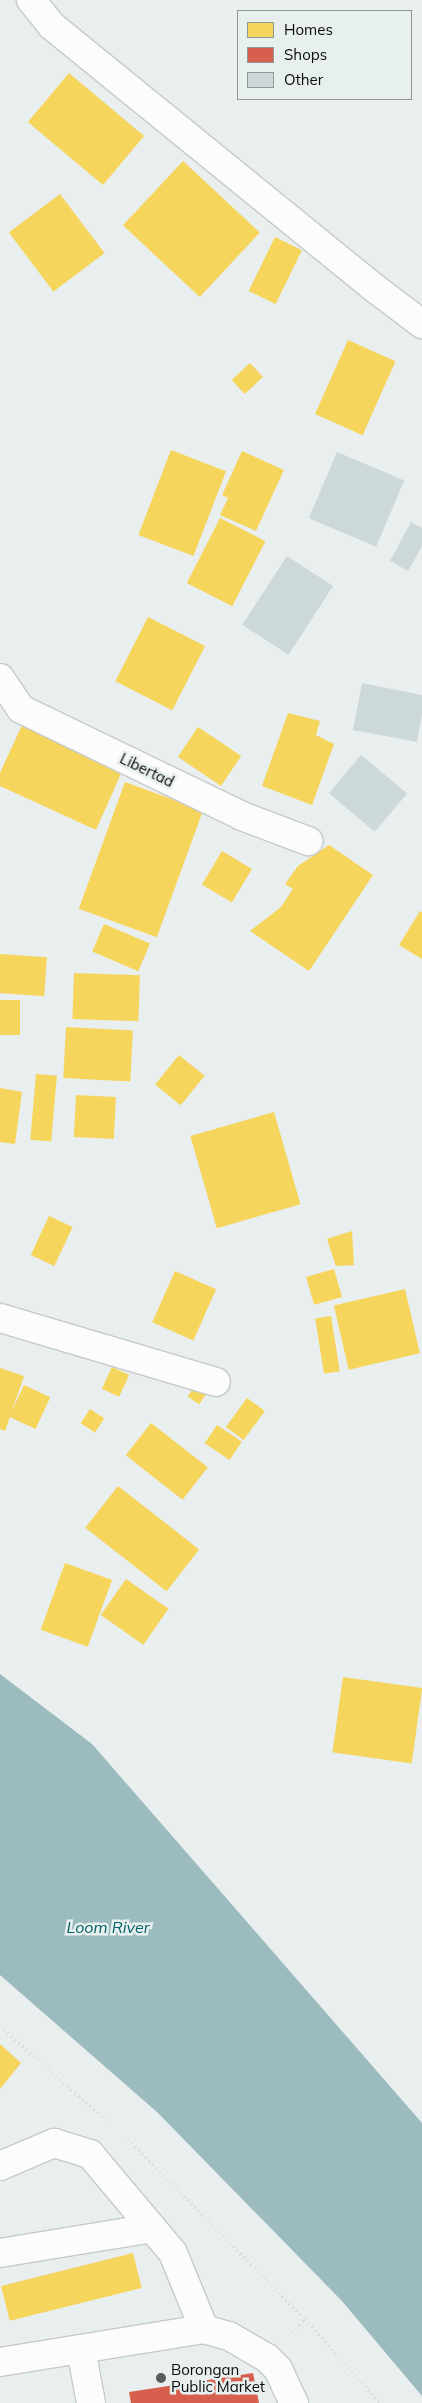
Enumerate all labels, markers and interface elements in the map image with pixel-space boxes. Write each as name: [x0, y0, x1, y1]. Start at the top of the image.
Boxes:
legend: [237, 10, 412, 100]
text: Homes: [284, 20, 333, 39]
text: Shops: [284, 45, 327, 64]
text: Other: [284, 70, 323, 89]
street label: Libertad: [117, 749, 177, 791]
water label: Loom River: [67, 1917, 149, 1937]
place label: Borongan Public Market: [171, 2360, 265, 2395]
marker: Borongan Public Market: [155, 2372, 167, 2384]

